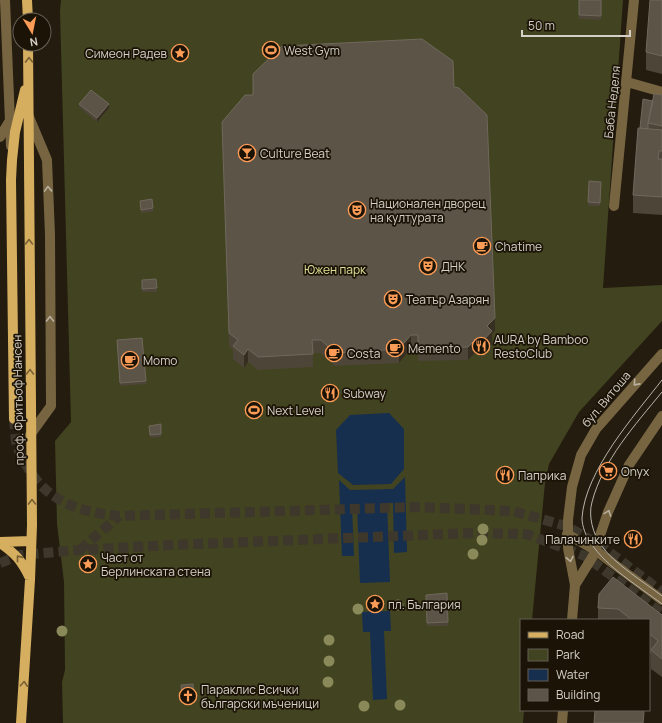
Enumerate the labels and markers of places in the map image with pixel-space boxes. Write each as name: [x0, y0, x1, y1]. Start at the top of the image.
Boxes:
sports icon: West Gym: [261, 40, 281, 60]
place label: West Gym: [284, 42, 340, 59]
place icon: Симеон Радев: [170, 43, 190, 63]
place label: Симеон Радев: [85, 45, 168, 62]
bar icon: Culture Beat: [237, 143, 257, 163]
place label: Culture Beat: [260, 145, 330, 162]
place label: Национален дворец на културата: [370, 195, 486, 226]
theatre icon: Национален дворец на културата: [347, 200, 367, 220]
cafe icon: Chatime: [472, 236, 492, 256]
place label: Chatime: [495, 238, 542, 255]
theatre icon: ДНК: [418, 256, 438, 276]
place label: ДНК: [441, 258, 466, 275]
theatre icon: Театър Азарян: [383, 289, 403, 309]
place label: Театър Азарян: [406, 291, 489, 308]
place label: AURA by Bamboo RestoClub: [494, 331, 588, 362]
restaurant icon: AURA by Bamboo RestoClub: [471, 336, 491, 356]
cafe icon: Memento: [385, 338, 405, 358]
place label: Memento: [408, 340, 461, 357]
cafe icon: Costa: [324, 343, 344, 363]
place label: Costa: [347, 345, 380, 362]
cafe icon: Momo: [120, 350, 140, 370]
place label: Momo: [143, 352, 177, 369]
restaurant icon: Subway: [320, 383, 340, 403]
place label: Subway: [343, 385, 387, 402]
sports icon: Next Level: [244, 400, 264, 420]
place label: Next Level: [267, 402, 324, 419]
supermarket icon: Onyx: [598, 461, 618, 481]
place label: Onyx: [621, 463, 650, 480]
restaurant icon: Паприка: [495, 465, 515, 485]
place label: Паприка: [518, 467, 566, 484]
restaurant icon: Палачинките: [623, 529, 643, 549]
place label: Палачинките: [545, 531, 620, 548]
place label: Част от Берлинската стена: [101, 549, 211, 580]
place icon: Част от Берлинската стена: [78, 554, 98, 574]
place icon: пл. България: [365, 594, 385, 614]
place label: пл. България: [388, 596, 461, 613]
place label: Параклис Всички български мъченици: [201, 681, 319, 712]
church icon: Параклис Всички български мъченици: [178, 686, 198, 706]

